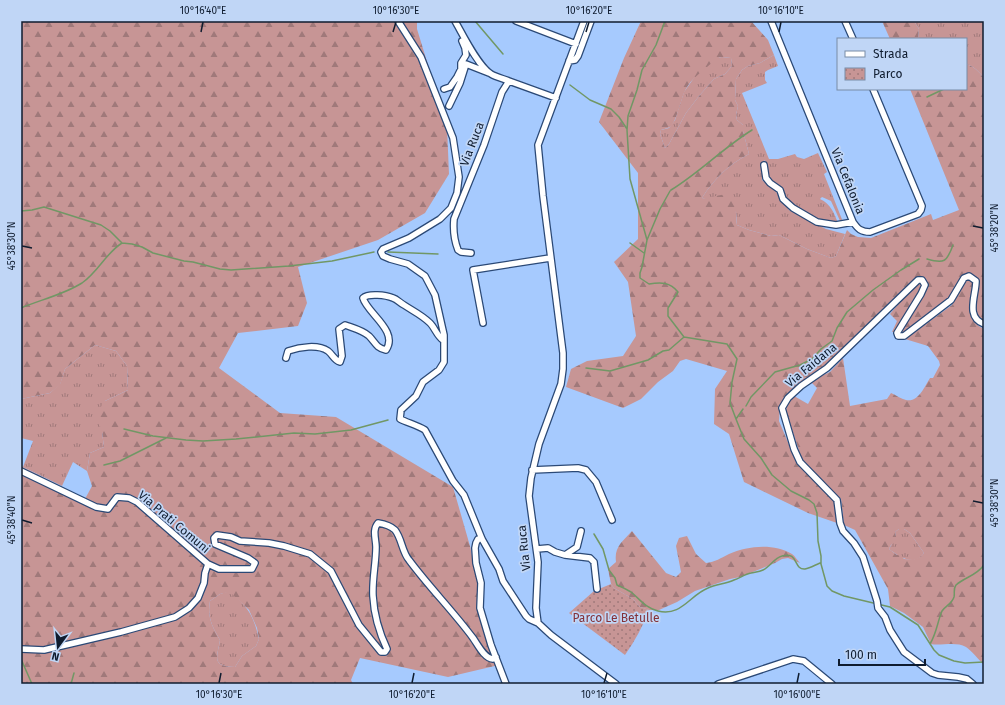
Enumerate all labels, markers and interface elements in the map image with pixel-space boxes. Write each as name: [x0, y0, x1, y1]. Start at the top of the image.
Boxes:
text: 10°16'40"E: [180, 5, 226, 17]
text: 10°16'30"E: [373, 5, 419, 17]
text: 10°16'20"E: [566, 5, 612, 17]
text: 10°16'10"E: [758, 5, 804, 17]
legend: [837, 38, 967, 90]
text: Strada: [873, 47, 908, 61]
text: Parco: [873, 67, 903, 81]
street label: Via Ruca: [457, 120, 487, 168]
street label: Via Cefalonia: [828, 146, 868, 216]
text: 45°38'20"N: [989, 203, 1001, 253]
text: 45°38'30"N: [6, 221, 18, 271]
street label: Via Faidana: [782, 340, 840, 390]
text: 45°38'30"N: [989, 478, 1001, 528]
street label: Via Prati Comuni: [135, 488, 213, 556]
text: 45°38'40"N: [6, 495, 18, 545]
street label: Via Ruca: [515, 524, 533, 572]
park label: Parco Le Betulle: [573, 611, 659, 625]
north arrow: [38, 627, 78, 667]
scale bar: [839, 641, 925, 667]
text: 100 m: [845, 648, 877, 662]
text: N: [50, 649, 61, 663]
text: 10°16'30"E: [196, 689, 242, 701]
text: 10°16'20"E: [389, 689, 435, 701]
text: 10°16'10"E: [581, 689, 627, 701]
text: 10°16'00"E: [773, 689, 821, 701]

